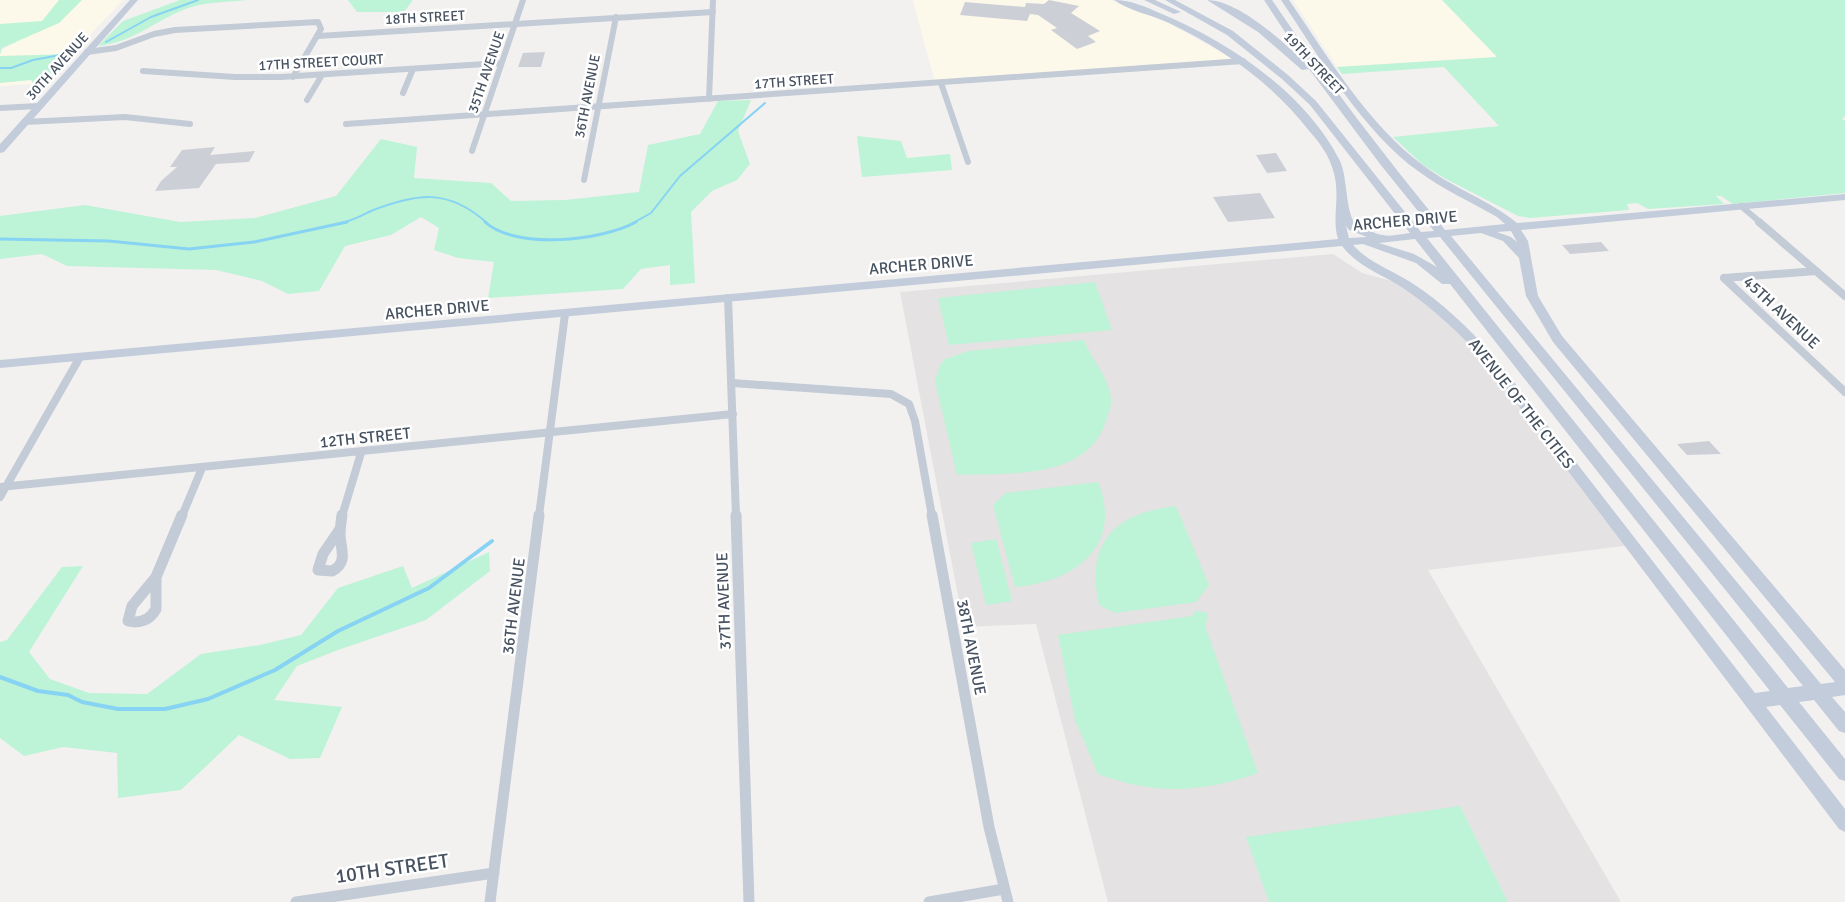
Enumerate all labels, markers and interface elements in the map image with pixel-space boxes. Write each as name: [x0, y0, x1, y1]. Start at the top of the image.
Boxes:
street label: 18TH STREET: [385, 7, 466, 28]
street label: 19TH STREET: [1280, 28, 1347, 98]
street label: 30TH AVENUE: [23, 29, 92, 104]
street label: 35TH AVENUE: [465, 29, 508, 115]
street label: 17TH STREET COURT: [258, 51, 384, 74]
street label: 36TH AVENUE: [571, 53, 604, 140]
street label: 17TH STREET: [754, 70, 835, 93]
street label: ARCHER DRIVE: [1352, 206, 1458, 236]
street label: ARCHER DRIVE: [868, 250, 974, 280]
street label: 45TH AVENUE: [1739, 272, 1824, 353]
street label: ARCHER DRIVE: [384, 295, 490, 325]
street label: AVENUE OF THE CITIES: [1464, 334, 1578, 473]
street label: 12TH STREET: [319, 423, 412, 453]
street label: 37TH AVENUE: [712, 552, 736, 650]
street label: 36TH AVENUE: [498, 557, 530, 656]
street label: 38TH AVENUE: [952, 598, 990, 697]
street label: 10TH STREET: [334, 848, 451, 889]

